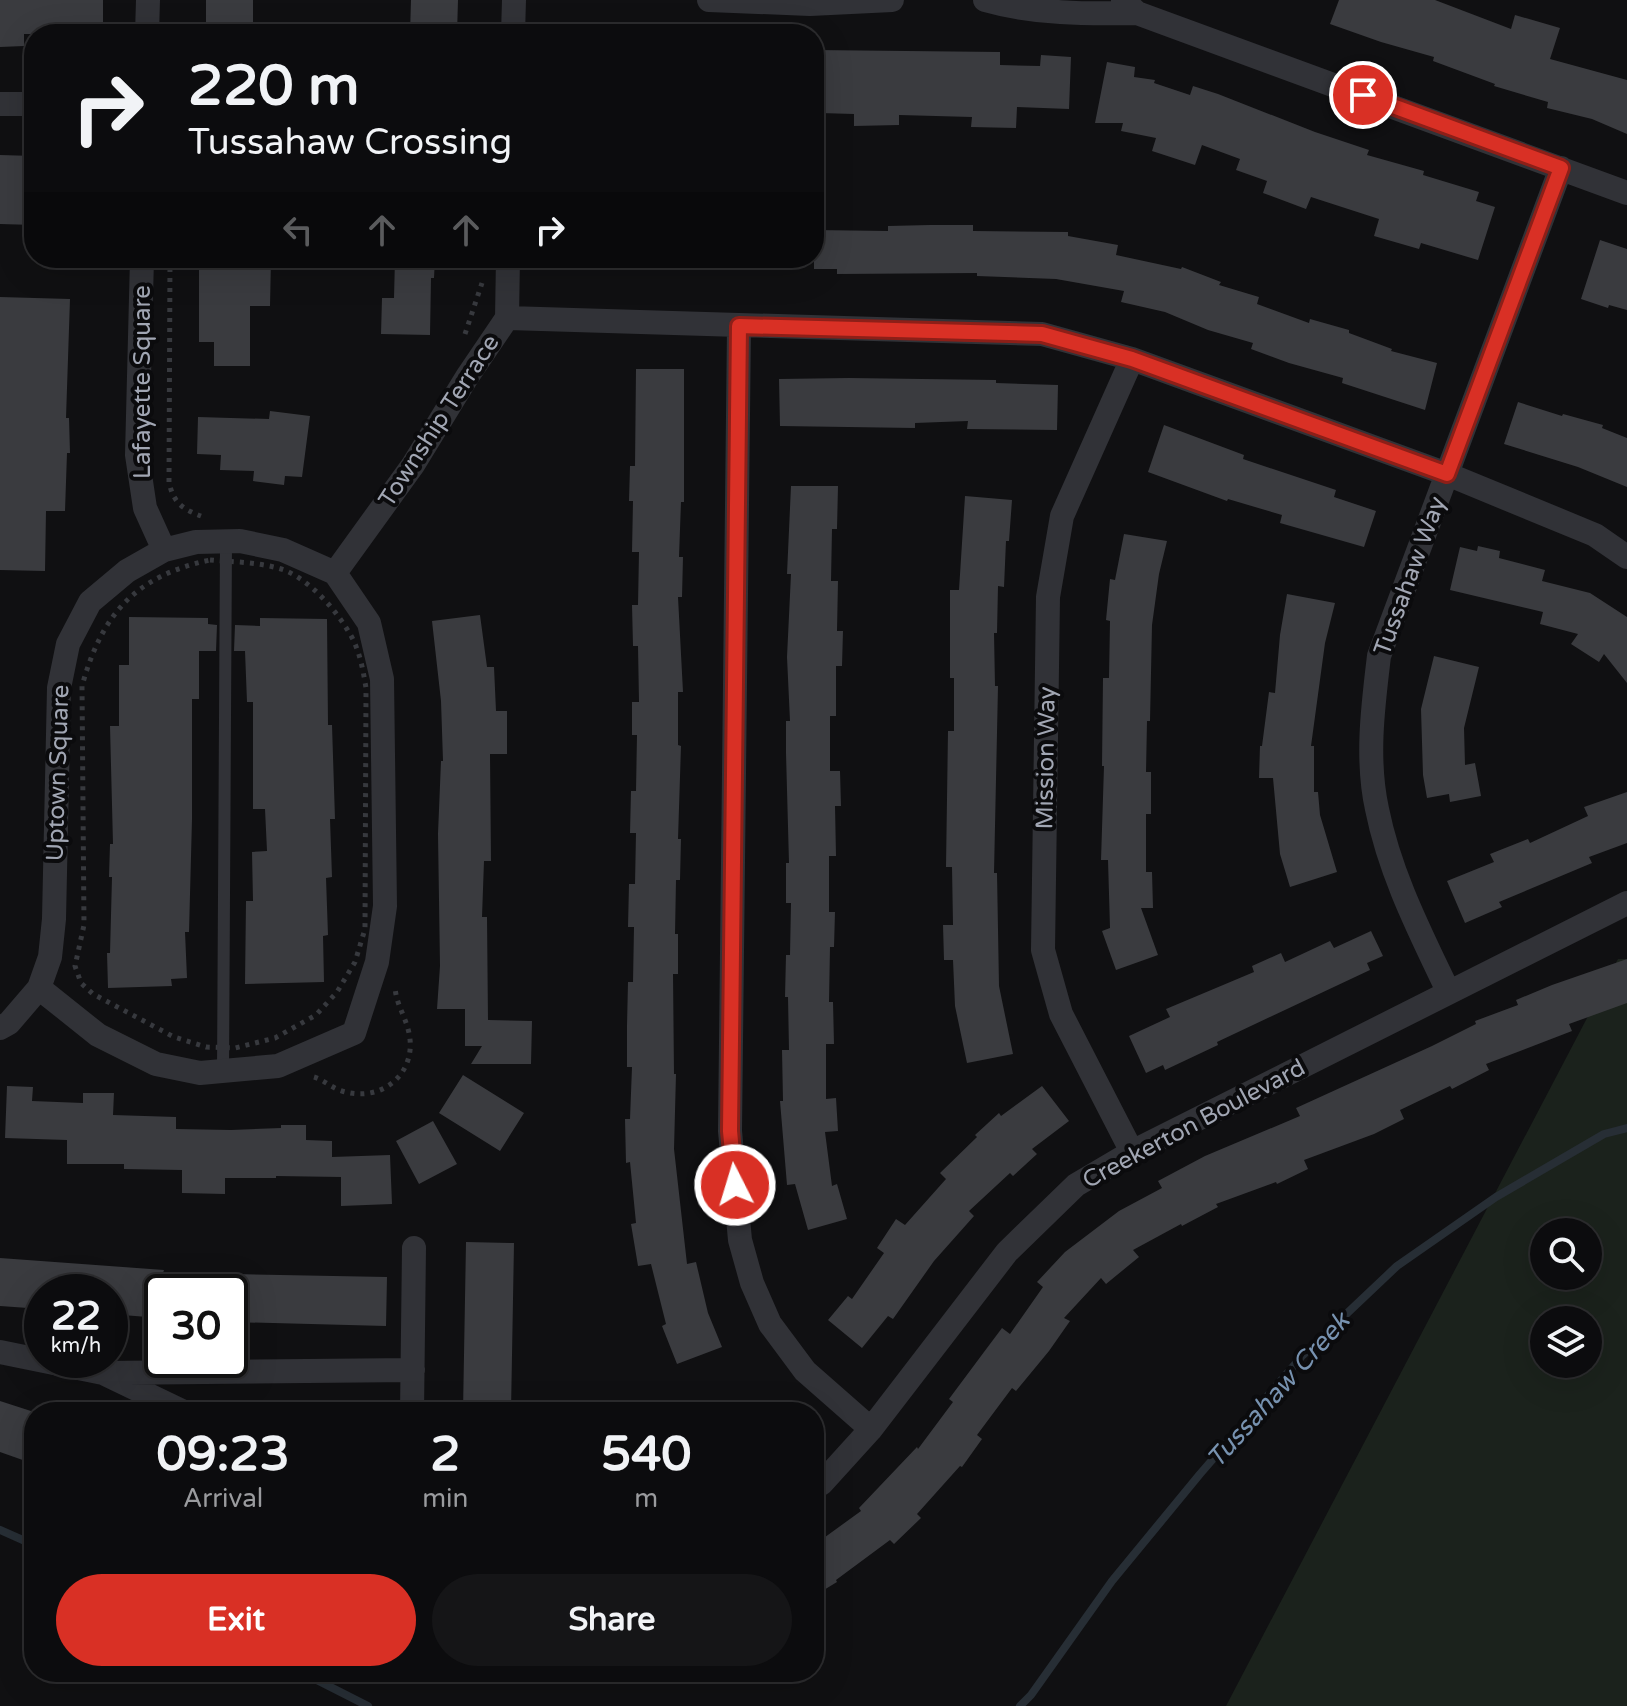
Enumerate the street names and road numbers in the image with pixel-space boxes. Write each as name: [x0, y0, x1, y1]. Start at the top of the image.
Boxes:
street label: Lafayette Square: [128, 285, 157, 479]
street label: Township Terrace: [373, 329, 505, 513]
street label: Tussahaw Way: [1368, 493, 1452, 659]
street label: Uptown Square: [40, 684, 76, 862]
street label: Mission Way: [1030, 686, 1062, 830]
street label: Creekerton Boulevard: [1078, 1053, 1310, 1195]

